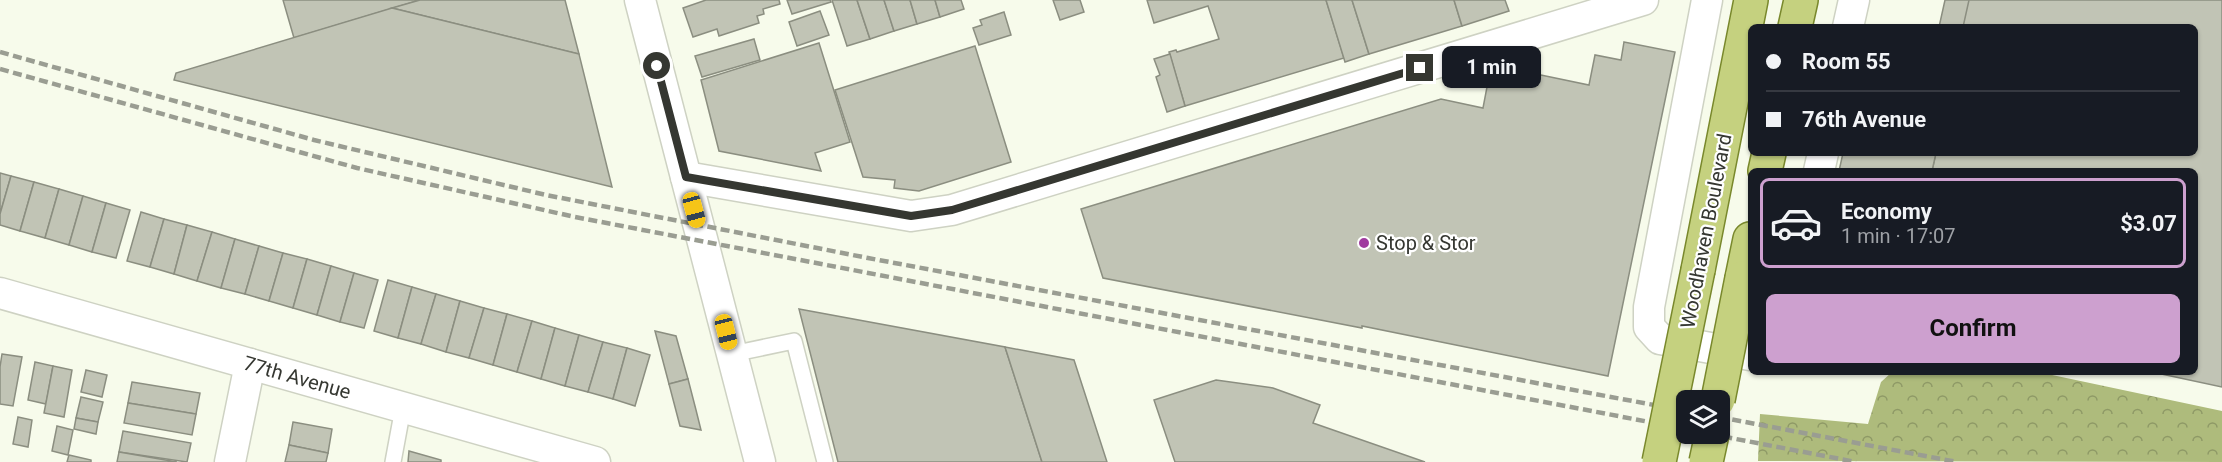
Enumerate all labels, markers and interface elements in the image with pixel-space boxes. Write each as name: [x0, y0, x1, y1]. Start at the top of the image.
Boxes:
callout: 1 min: [1441, 47, 1540, 89]
text: Room 55: [1802, 49, 1891, 74]
route start: [643, 52, 670, 79]
route end: [1406, 54, 1433, 81]
text: 1 min: [1466, 55, 1517, 79]
text: 76th Avenue: [1802, 107, 1926, 132]
street label: Woodhaven Boulevard: [1675, 132, 1737, 330]
car: [681, 190, 707, 230]
icon: car: [1769, 196, 1823, 250]
text: Economy: [1841, 199, 1932, 224]
text: $3.07: [2120, 211, 2177, 236]
text: 1 min · 17:07: [1841, 224, 1956, 248]
place label: Stop & Stor: [1376, 231, 1476, 255]
marker: Stop & Stor: [1357, 236, 1371, 250]
button: Confirm: [1766, 294, 2180, 363]
car: [713, 312, 739, 352]
street label: 77th Avenue: [241, 351, 354, 404]
map controls: [1676, 390, 1730, 444]
button: layers: [1676, 390, 1730, 444]

